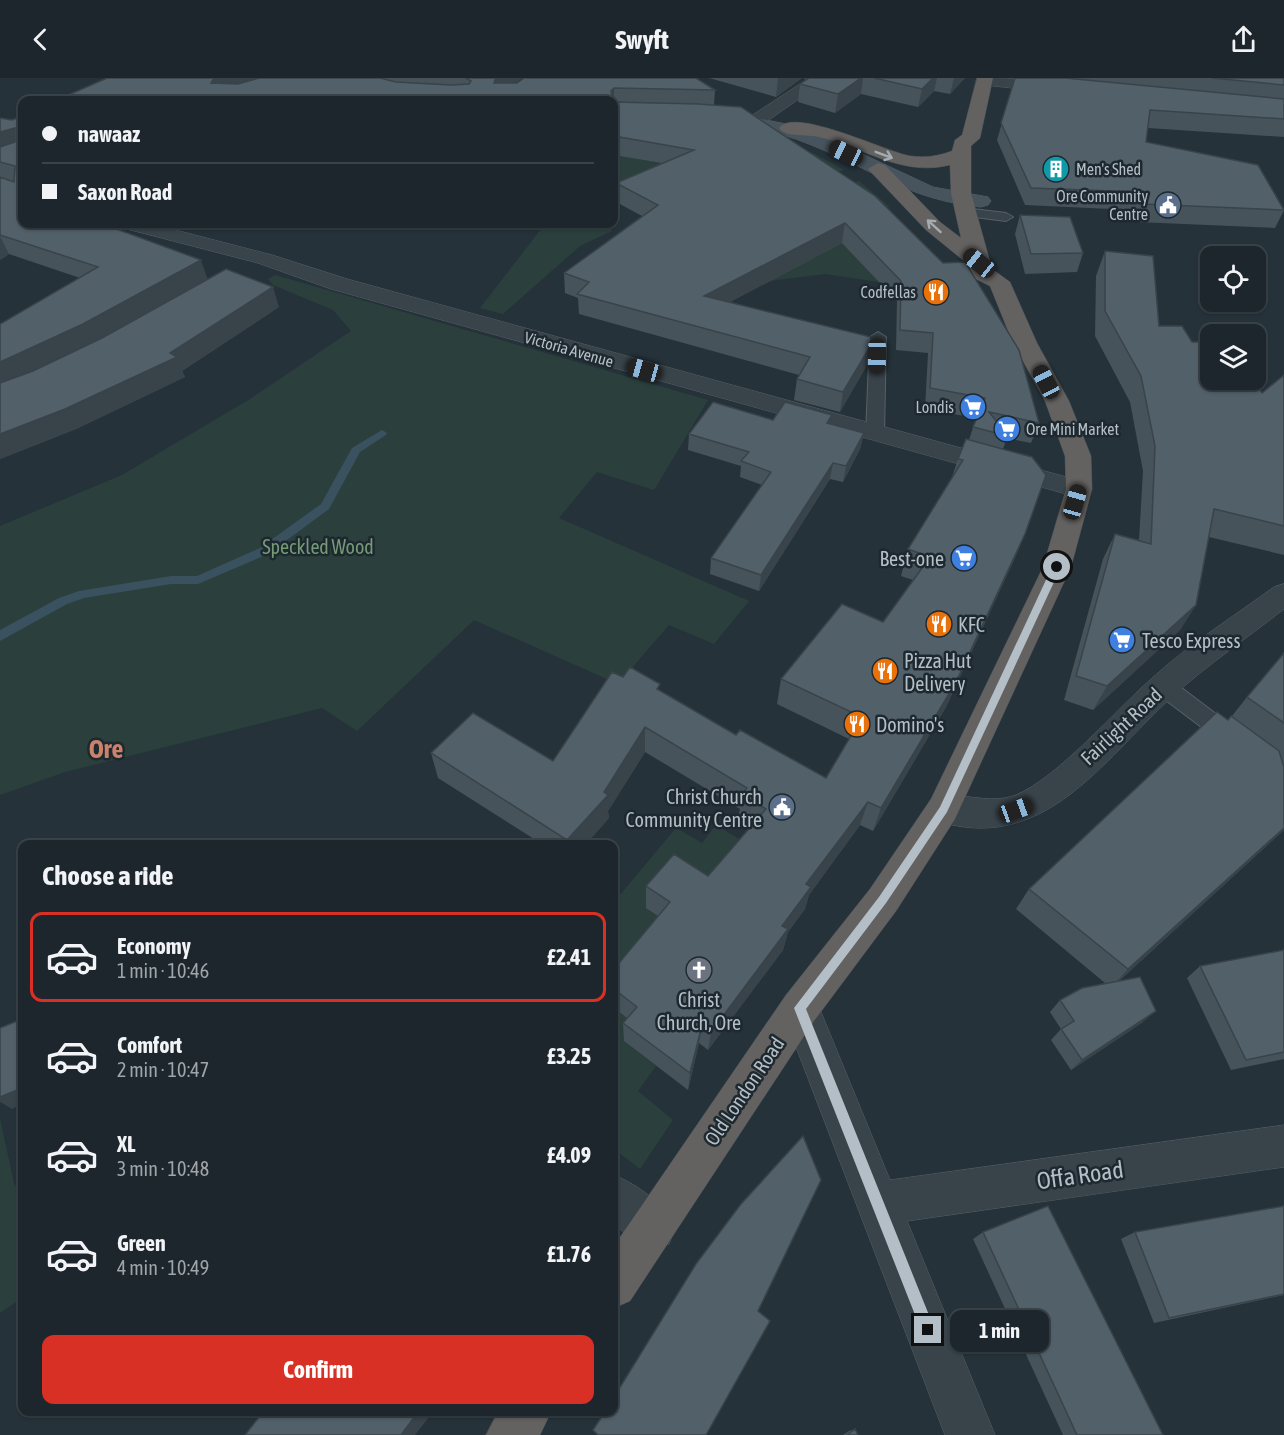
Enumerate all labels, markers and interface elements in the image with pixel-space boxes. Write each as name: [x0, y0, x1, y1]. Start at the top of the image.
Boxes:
icon: back: [24, 23, 57, 56]
icon: share: [1227, 23, 1260, 56]
text: Swyft: [615, 24, 669, 55]
text: nawaaz: [78, 121, 140, 147]
car: [826, 137, 866, 169]
one-way arrow: [874, 150, 893, 161]
building icon: Men's Shed: [1041, 154, 1071, 184]
place label: Men's Shed: [1076, 160, 1141, 178]
text: Saxon Road: [78, 179, 172, 205]
place label: Ore Community Centre: [1056, 187, 1148, 223]
public building icon: Ore Community Centre: [1153, 190, 1183, 220]
one-way arrow: [927, 219, 942, 233]
car: [959, 245, 999, 281]
map controls: [1200, 246, 1266, 390]
button: locate: [1200, 246, 1266, 312]
restaurant icon: Codfellas: [921, 277, 951, 307]
place label: Codfellas: [860, 283, 916, 301]
button: layers: [1200, 324, 1266, 390]
street label: Victoria Avenue: [522, 328, 616, 370]
car: [868, 338, 886, 374]
car: [624, 356, 664, 384]
car: [1030, 362, 1062, 402]
supermarket icon: Londis: [958, 392, 988, 422]
place label: Londis: [916, 398, 954, 416]
supermarket icon: Ore Mini Market: [992, 414, 1022, 444]
place label: Ore Mini Market: [1026, 420, 1119, 438]
car: [1061, 482, 1089, 522]
park label: Speckled Wood: [262, 535, 374, 558]
supermarket icon: Best-one: [949, 543, 979, 573]
place label: Best-one: [879, 547, 944, 570]
route start: [1043, 553, 1070, 580]
restaurant icon: KFC: [924, 609, 954, 639]
place label: KFC: [958, 613, 985, 636]
supermarket icon: Tesco Express: [1107, 625, 1137, 655]
place label: Tesco Express: [1142, 629, 1240, 652]
place label: Pizza Hut Delivery: [904, 649, 972, 695]
restaurant icon: Pizza Hut Delivery: [870, 656, 900, 686]
street label: Fairlight Road: [1076, 683, 1166, 769]
restaurant icon: Domino's: [842, 709, 872, 739]
place label: Domino's: [876, 713, 944, 736]
district label: Ore: [89, 734, 124, 764]
place label: Christ Church Community Centre: [626, 785, 762, 831]
public building icon: Christ Church Community Centre: [767, 792, 797, 822]
car: [996, 795, 1036, 825]
text: Choose a ride: [42, 860, 174, 891]
icon: car: [45, 930, 99, 984]
text: Economy: [117, 933, 191, 959]
text: £2.41: [547, 944, 591, 970]
church icon: Christ Church, Ore: [684, 955, 714, 985]
text: 1 min · 10:46: [117, 959, 209, 982]
place label: Christ Church, Ore: [657, 988, 741, 1034]
icon: car: [45, 1029, 99, 1083]
text: Comfort: [117, 1032, 182, 1058]
street label: Old London Road: [699, 1033, 789, 1149]
text: £3.25: [547, 1043, 591, 1069]
text: 2 min · 10:47: [117, 1058, 209, 1081]
icon: car: [45, 1128, 99, 1182]
text: XL: [117, 1131, 135, 1157]
text: £4.09: [547, 1142, 591, 1168]
street label: Offa Road: [1035, 1156, 1125, 1194]
text: 3 min · 10:48: [117, 1157, 209, 1180]
icon: car: [45, 1227, 99, 1281]
text: Green: [117, 1230, 166, 1256]
text: £1.76: [547, 1241, 591, 1267]
text: 4 min · 10:49: [117, 1256, 209, 1279]
callout: 1 min: [949, 1309, 1048, 1351]
route end: [914, 1316, 941, 1343]
text: 1 min: [979, 1319, 1020, 1342]
button: Confirm: [42, 1335, 594, 1404]

